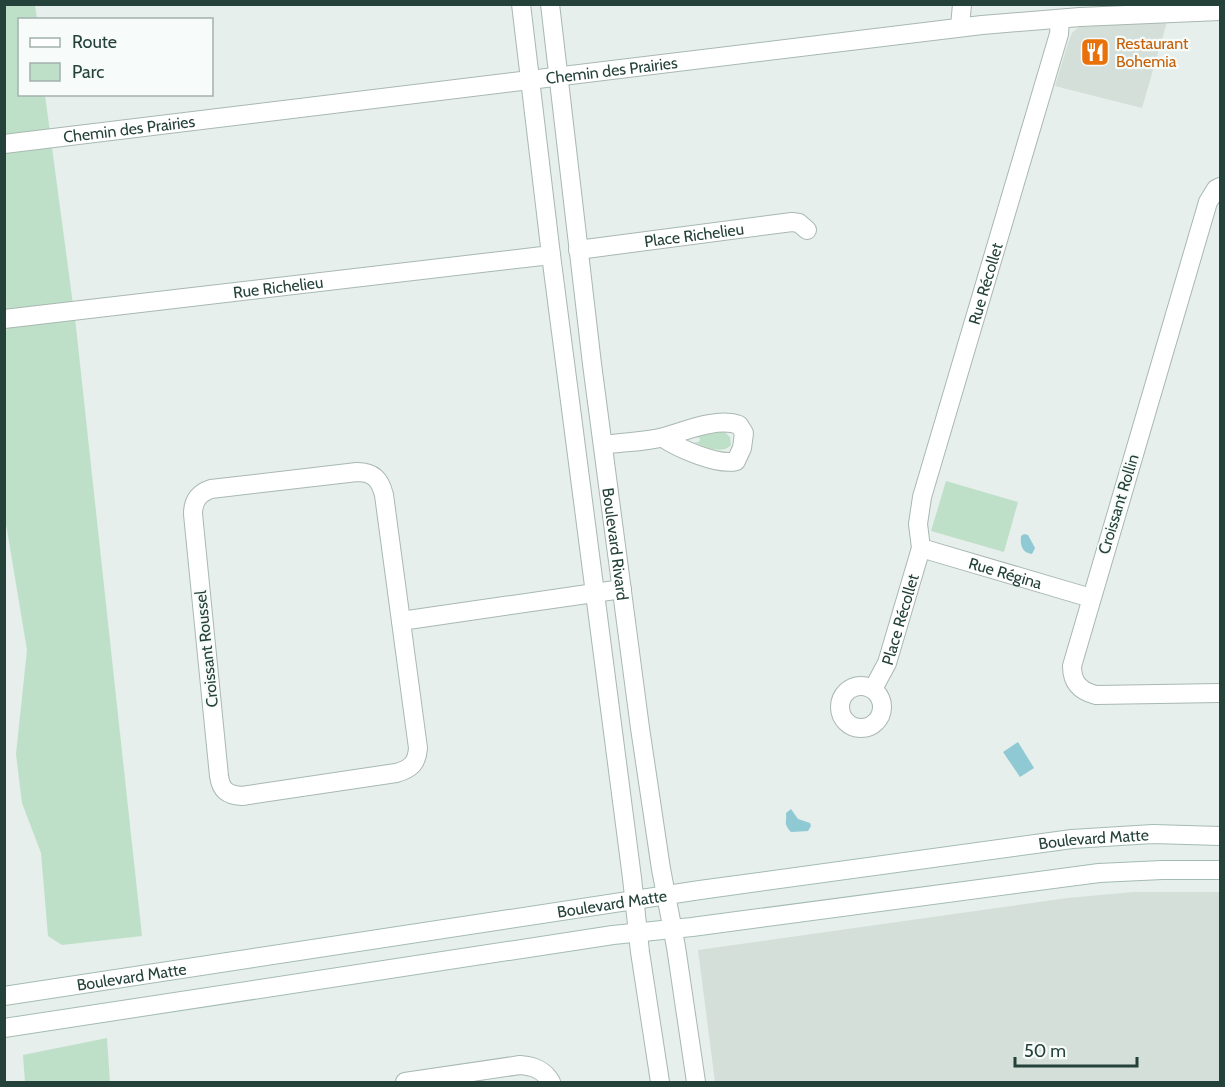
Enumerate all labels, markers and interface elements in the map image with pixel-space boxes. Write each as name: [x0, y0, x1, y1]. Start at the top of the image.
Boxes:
legend: [18, 18, 213, 96]
text: Route: [72, 31, 117, 53]
place label: Restaurant Bohemia: [1116, 34, 1189, 71]
restaurant icon: Restaurant Bohemia: [1079, 36, 1111, 68]
street label: Chemin des Prairies: [545, 53, 679, 88]
text: Parc: [72, 61, 104, 83]
street label: Chemin des Prairies: [62, 112, 196, 147]
street label: Place Richelieu: [643, 219, 745, 251]
street label: Rue Récollet: [965, 240, 1007, 327]
street label: Rue Richelieu: [232, 273, 324, 302]
street label: Croissant Rollin: [1094, 452, 1143, 556]
street label: Boulevard Rivard: [598, 487, 632, 602]
street label: Rue Régina: [966, 554, 1045, 593]
street label: Place Récollet: [878, 571, 923, 667]
street label: Croissant Roussel: [191, 589, 222, 708]
street label: Boulevard Matte: [1037, 825, 1149, 854]
street label: Boulevard Matte: [556, 886, 668, 922]
street label: Boulevard Matte: [75, 959, 188, 995]
scale bar: [1015, 1030, 1136, 1068]
text: 50 m: [1024, 1040, 1066, 1062]

